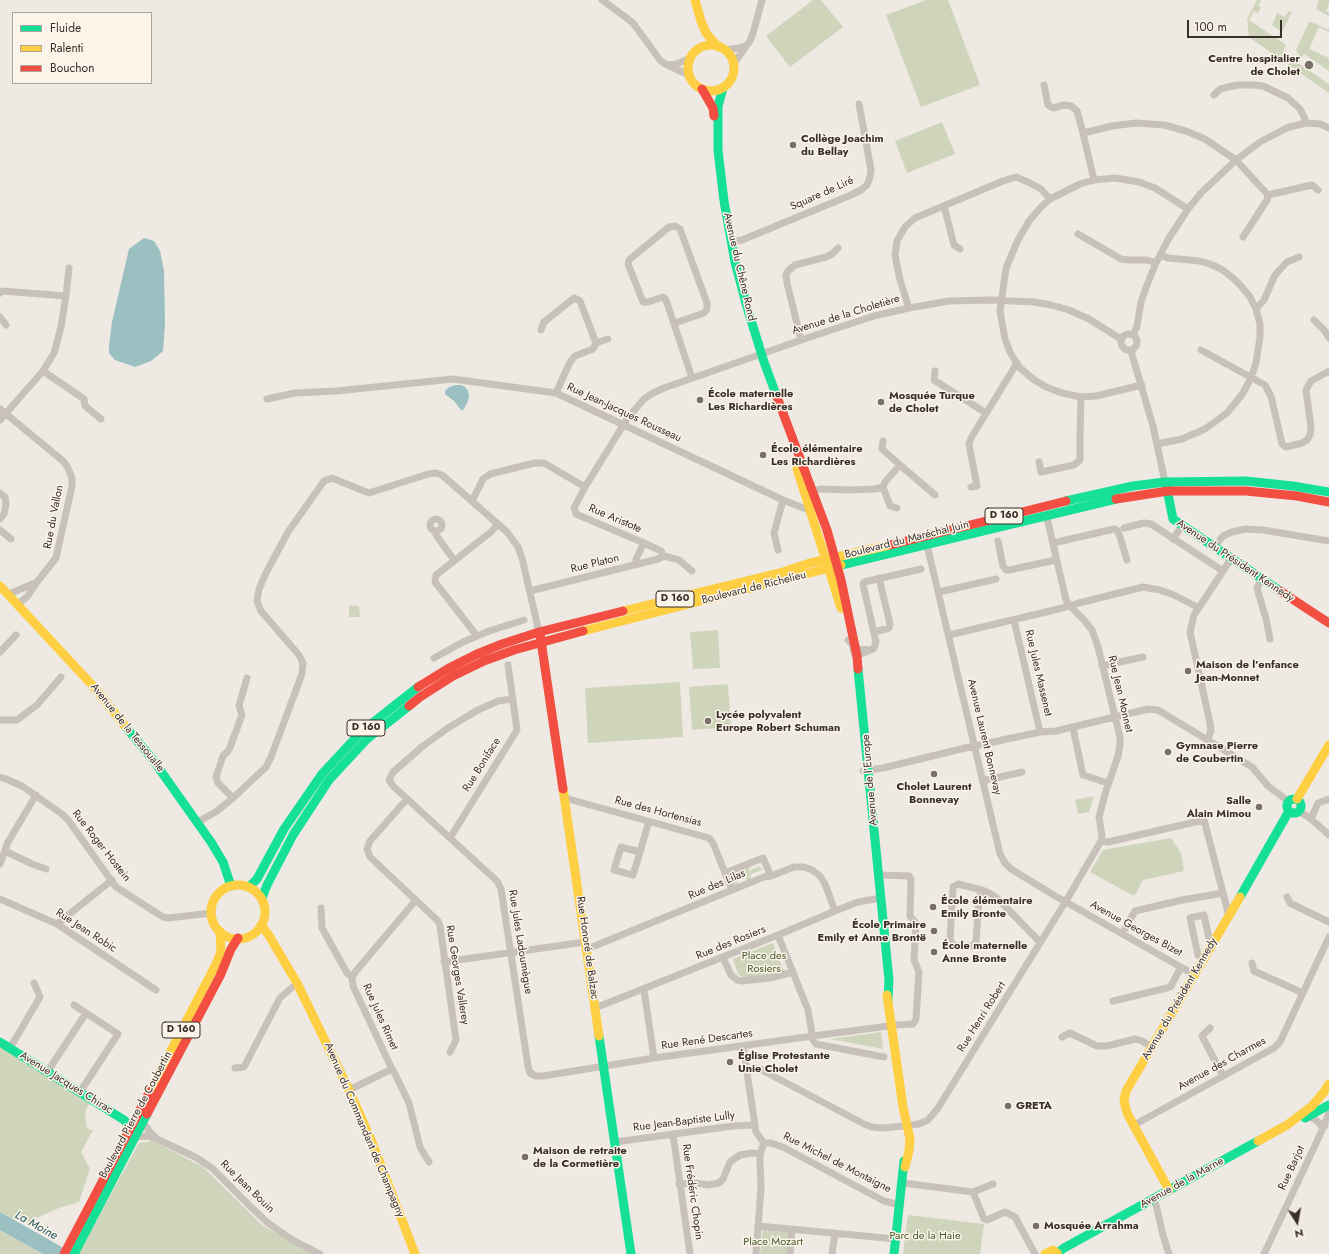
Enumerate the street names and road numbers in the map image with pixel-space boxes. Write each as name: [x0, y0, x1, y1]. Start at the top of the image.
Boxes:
street label: Square de Liré: [788, 174, 856, 214]
street label: Avenue du Chêne Rond: [720, 212, 758, 322]
street label: Avenue de la Choletière: [791, 292, 901, 338]
street label: Rue Jean-Jacques Rousseau: [565, 381, 683, 445]
street label: Rue du Vallon: [41, 484, 67, 550]
street label: Rue Aristote: [587, 502, 643, 536]
road number: D 160: [985, 508, 1023, 524]
street label: Avenue du Président Kennedy: [1174, 517, 1296, 605]
street label: Boulevard du Maréchal Juin: [844, 518, 970, 562]
street label: Rue Platon: [570, 552, 620, 576]
street label: Boulevard de Richelieu: [700, 569, 808, 607]
road number: D 160: [656, 591, 694, 607]
street label: Rue Jules Massenet: [1022, 629, 1054, 717]
street label: Rue Jean Monnet: [1105, 654, 1135, 734]
street label: Avenue Laurent Bonnevay: [964, 678, 1004, 796]
street label: Avenue de la Tessoualle: [87, 681, 167, 775]
road number: D 160: [347, 720, 385, 736]
street label: Avenue de l’Europe: [859, 734, 881, 826]
street label: Rue Boniface: [460, 736, 504, 794]
street label: Rue des Hortensias: [613, 794, 703, 830]
street label: Rue Roger Hostein: [69, 808, 133, 884]
street label: Rue des Lilas: [687, 867, 747, 903]
street label: Rue Jules Ladoumègue: [505, 889, 535, 995]
street label: Rue Honoré de Balzac: [573, 896, 601, 1000]
street label: Avenue Georges Bizet: [1088, 898, 1184, 960]
street label: Rue Jean Robic: [53, 906, 119, 956]
street label: Rue des Rosiers: [694, 923, 768, 963]
street label: Rue Georges Vallerey: [443, 924, 471, 1026]
street label: Avenue du Président Kennedy: [1140, 936, 1220, 1062]
street label: Rue Henri Robert: [955, 979, 1009, 1055]
street label: Rue Jules Rimet: [360, 982, 400, 1052]
road number: D 160: [162, 1022, 200, 1038]
street label: Rue René Descartes: [660, 1027, 754, 1053]
street label: Avenue des Charmes: [1176, 1034, 1268, 1094]
street label: Avenue du Commandant de Champagny: [321, 1041, 407, 1219]
street label: Avenue Jacques Chirac: [17, 1049, 115, 1117]
street label: Boulevard Pierre de Coubertin: [97, 1049, 175, 1181]
street label: Rue Jean-Baptiste Lully: [632, 1109, 736, 1135]
street label: Rue Michel de Montaigne: [781, 1130, 893, 1196]
street label: Rue Frédéric Chopin: [679, 1143, 705, 1241]
street label: Rue Barjot: [1276, 1144, 1308, 1192]
street label: Avenue de la Marne: [1138, 1155, 1226, 1211]
street label: Rue Jean Bouin: [217, 1158, 277, 1216]

